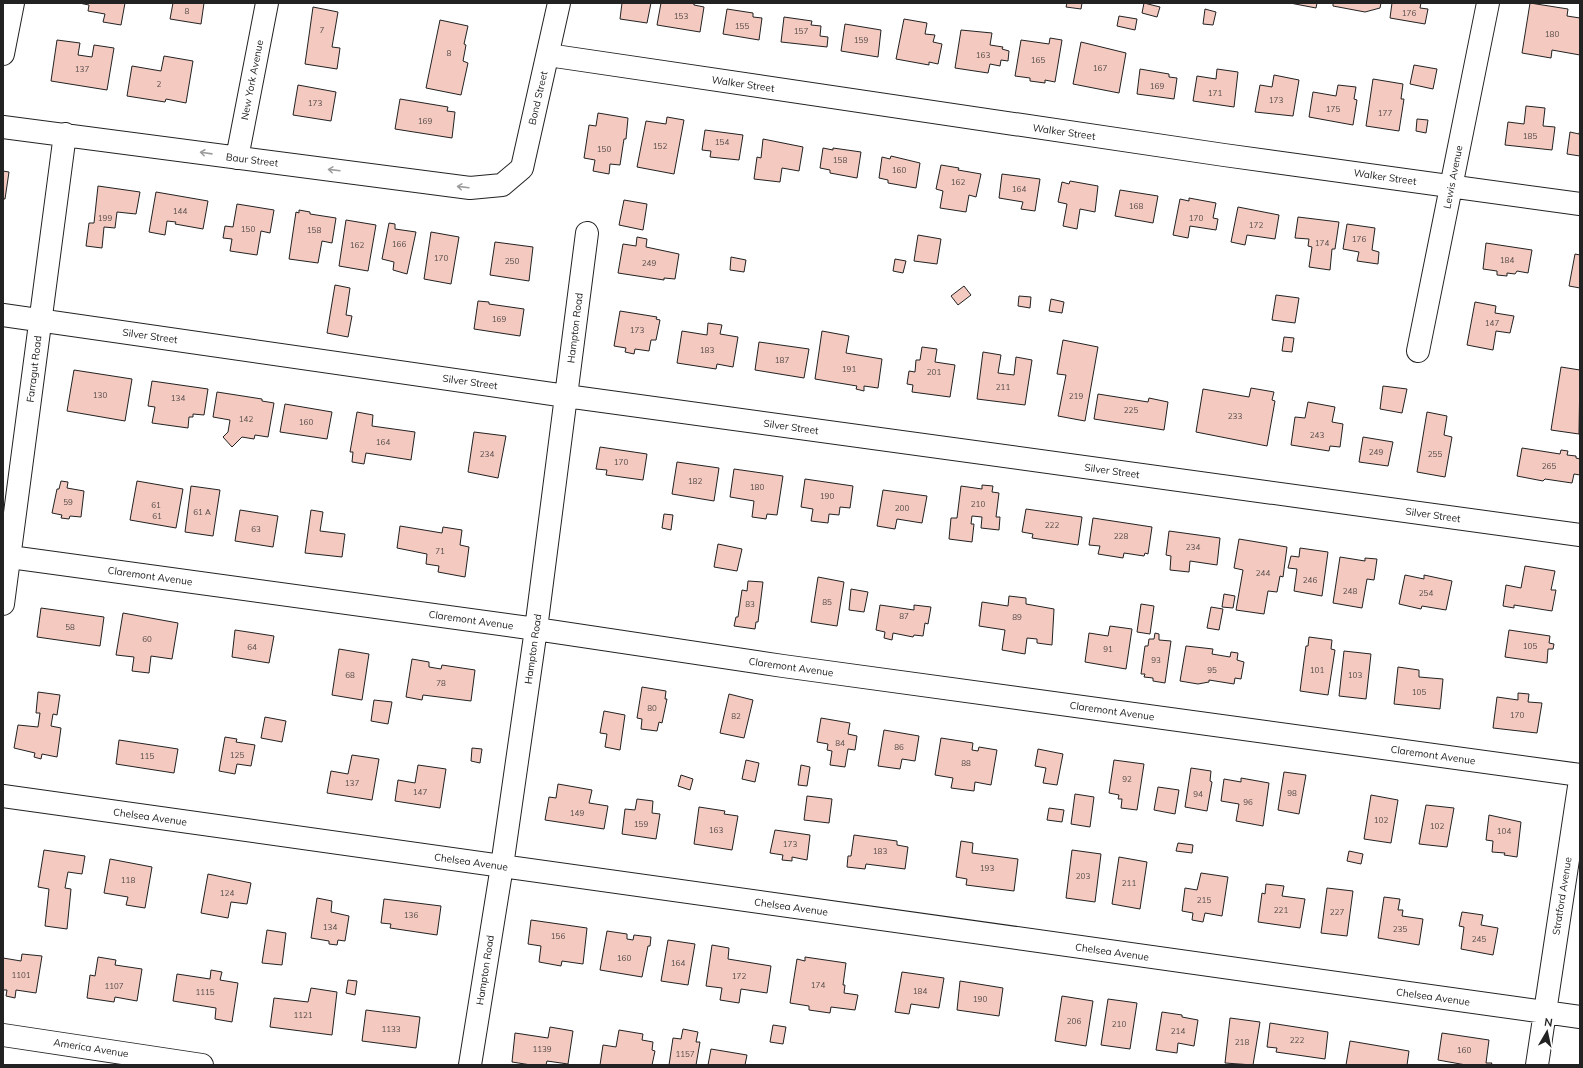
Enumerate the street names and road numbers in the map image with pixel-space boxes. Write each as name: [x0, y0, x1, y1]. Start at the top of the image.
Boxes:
street label: New York Avenue: [238, 39, 266, 121]
street label: Bond Street: [526, 69, 551, 126]
street label: Walker Street: [711, 73, 776, 95]
street label: Walker Street: [1032, 121, 1097, 143]
street label: Lewis Avenue: [1440, 144, 1466, 210]
street label: Baur Street: [225, 150, 279, 170]
street label: Walker Street: [1353, 166, 1418, 188]
street label: Hampton Road: [564, 292, 586, 364]
street label: Silver Street: [122, 326, 179, 346]
street label: Farragut Road: [23, 335, 45, 403]
street label: Silver Street: [442, 372, 499, 392]
street label: Silver Street: [763, 417, 820, 437]
street label: Silver Street: [1084, 461, 1141, 481]
street label: Silver Street: [1405, 505, 1462, 525]
street label: Claremont Avenue: [107, 564, 193, 588]
street label: Claremont Avenue: [428, 608, 514, 632]
street label: Hampton Road: [522, 613, 544, 685]
street label: Claremont Avenue: [748, 655, 834, 679]
street label: Claremont Avenue: [1069, 699, 1155, 723]
street label: Claremont Avenue: [1390, 743, 1476, 767]
street label: Chelsea Avenue: [112, 805, 188, 829]
street label: Chelsea Avenue: [433, 850, 509, 874]
street label: Stratford Avenue: [1549, 856, 1575, 936]
street label: Chelsea Avenue: [753, 895, 829, 919]
street label: Hampton Road: [473, 934, 497, 1006]
street label: Chelsea Avenue: [1074, 940, 1150, 964]
street label: Chelsea Avenue: [1395, 985, 1471, 1009]
street label: America Avenue: [52, 1036, 130, 1060]

